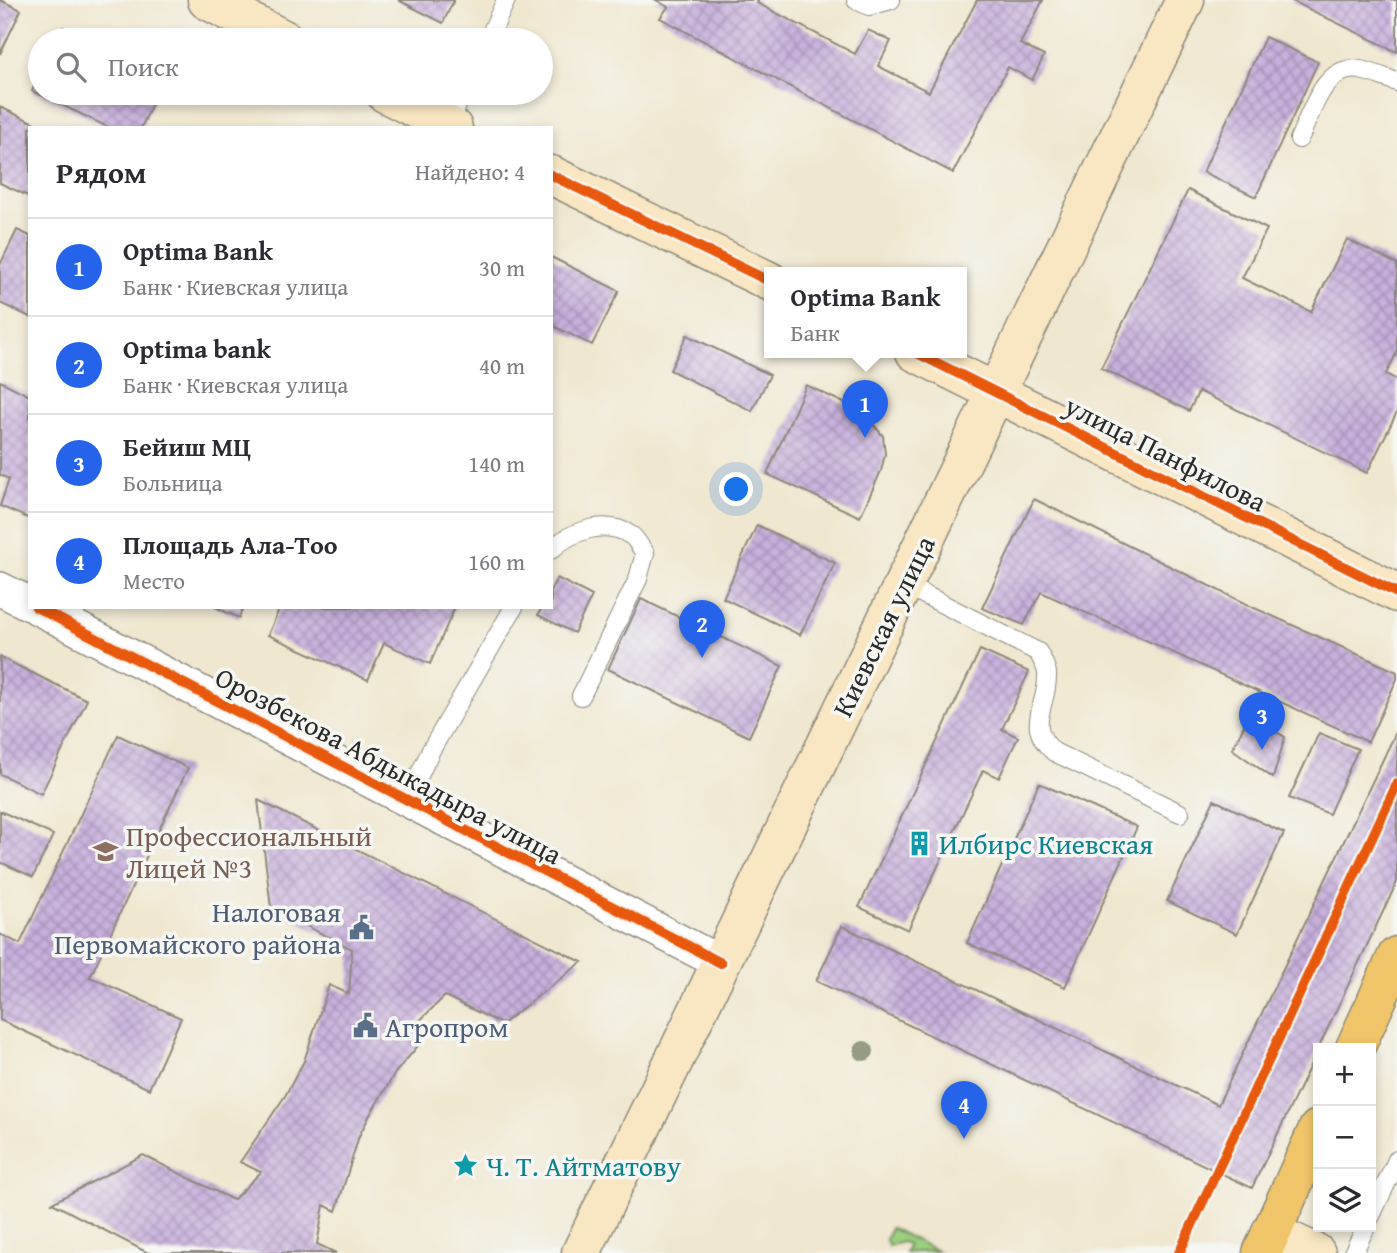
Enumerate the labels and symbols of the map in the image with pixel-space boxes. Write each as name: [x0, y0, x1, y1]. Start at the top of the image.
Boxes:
pin: 1: [842, 380, 888, 438]
street label: улица Панфилова: [1057, 384, 1275, 522]
your location: [719, 472, 753, 506]
street label: Киевская улица: [821, 528, 945, 724]
pin: 2: [679, 600, 725, 658]
street label: Орозбекова Абдыкадыра улица: [208, 656, 570, 874]
pin: 3: [1239, 692, 1285, 750]
place label: Профессиональный Лицей №3: [126, 815, 372, 888]
place label: Илбирс Киевская: [939, 823, 1153, 864]
building icon: Илбирс Киевская: [905, 829, 933, 857]
school or university icon: Профессиональный Лицей №3: [92, 837, 120, 865]
place label: Налоговая Первомайского района: [54, 891, 342, 964]
public building icon: Налоговая Первомайского района: [347, 913, 375, 941]
place label: Агропром: [385, 1006, 508, 1047]
public building icon: Агропром: [351, 1012, 379, 1040]
pin: 4: [941, 1081, 987, 1139]
place label: Ч. Т. Айтматову: [486, 1145, 681, 1186]
place icon: Ч. Т. Айтматову: [452, 1151, 480, 1179]

